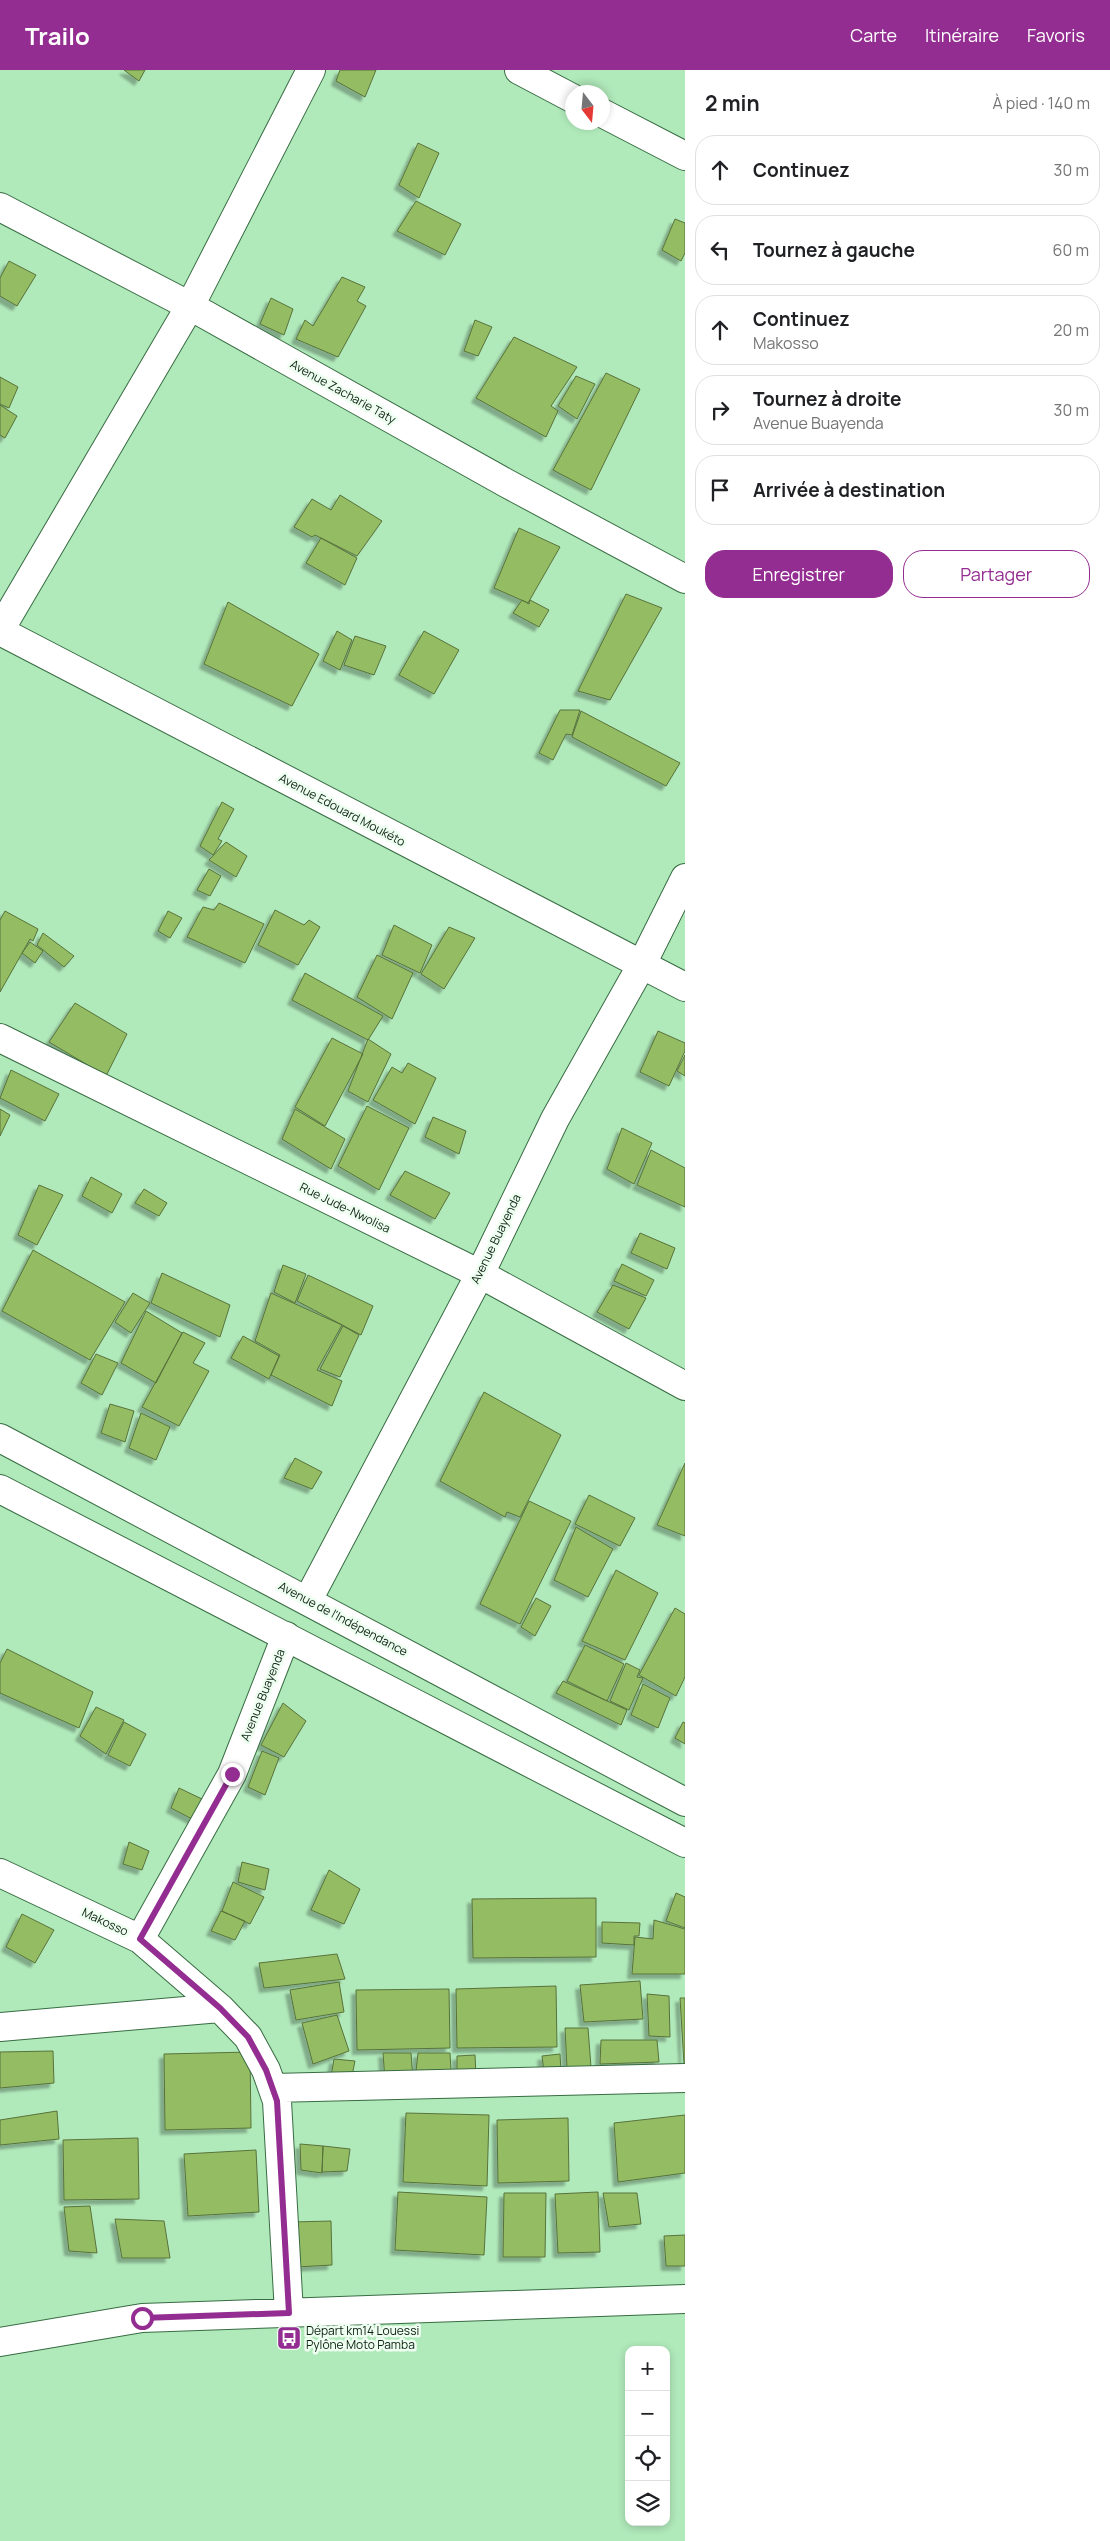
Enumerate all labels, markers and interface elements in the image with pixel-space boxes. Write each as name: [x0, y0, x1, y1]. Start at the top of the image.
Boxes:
text: Trailo: [25, 19, 90, 52]
text: Carte: [850, 23, 897, 47]
text: Itinéraire: [925, 23, 999, 47]
text: Favoris: [1027, 23, 1085, 47]
north arrow: [565, 85, 610, 130]
text: 2 min: [705, 89, 760, 117]
text: À pied · 140 m: [992, 92, 1090, 114]
icon: ahead: [706, 156, 734, 184]
text: Continuez: [753, 157, 850, 183]
text: 30 m: [1054, 159, 1089, 181]
icon: left: [706, 236, 734, 264]
text: Tournez à gauche: [753, 237, 915, 263]
text: 60 m: [1053, 239, 1089, 261]
text: Continuez: [753, 306, 850, 332]
icon: ahead: [706, 316, 734, 344]
text: 20 m: [1053, 319, 1089, 341]
text: Makosso: [753, 332, 819, 354]
street label: Avenue Zacharie Taty: [287, 355, 400, 428]
text: Tournez à droite: [753, 386, 901, 412]
icon: right: [706, 396, 734, 424]
text: 30 m: [1054, 399, 1089, 421]
text: Avenue Buayenda: [753, 412, 884, 434]
icon: arrive: [706, 476, 734, 504]
text: Arrivée à destination: [753, 477, 945, 503]
button: Enregistrer: [705, 550, 893, 598]
button: Partager: [903, 550, 1090, 598]
street label: Avenue Edouard Moukéto: [276, 769, 408, 850]
street label: Rue Jude-Nwolisa: [297, 1178, 393, 1237]
street label: Avenue Buayenda: [466, 1191, 525, 1287]
street label: Avenue de l'Indépendance: [276, 1577, 411, 1660]
street label: Avenue Buayenda: [236, 1646, 289, 1743]
route end: [221, 1763, 244, 1786]
street label: Makosso: [79, 1903, 131, 1940]
route start: [131, 2307, 154, 2330]
place label: Départ km14 Louessi Pylône Moto Pamba: [306, 2322, 419, 2353]
bus stop icon: Départ km14 Louessi Pylône Moto Pamba: [276, 2325, 302, 2351]
map controls: [625, 2346, 670, 2526]
button: +: [625, 2346, 670, 2391]
button: −: [625, 2391, 670, 2436]
button: locate: [625, 2436, 670, 2481]
button: layers: [625, 2481, 670, 2526]

